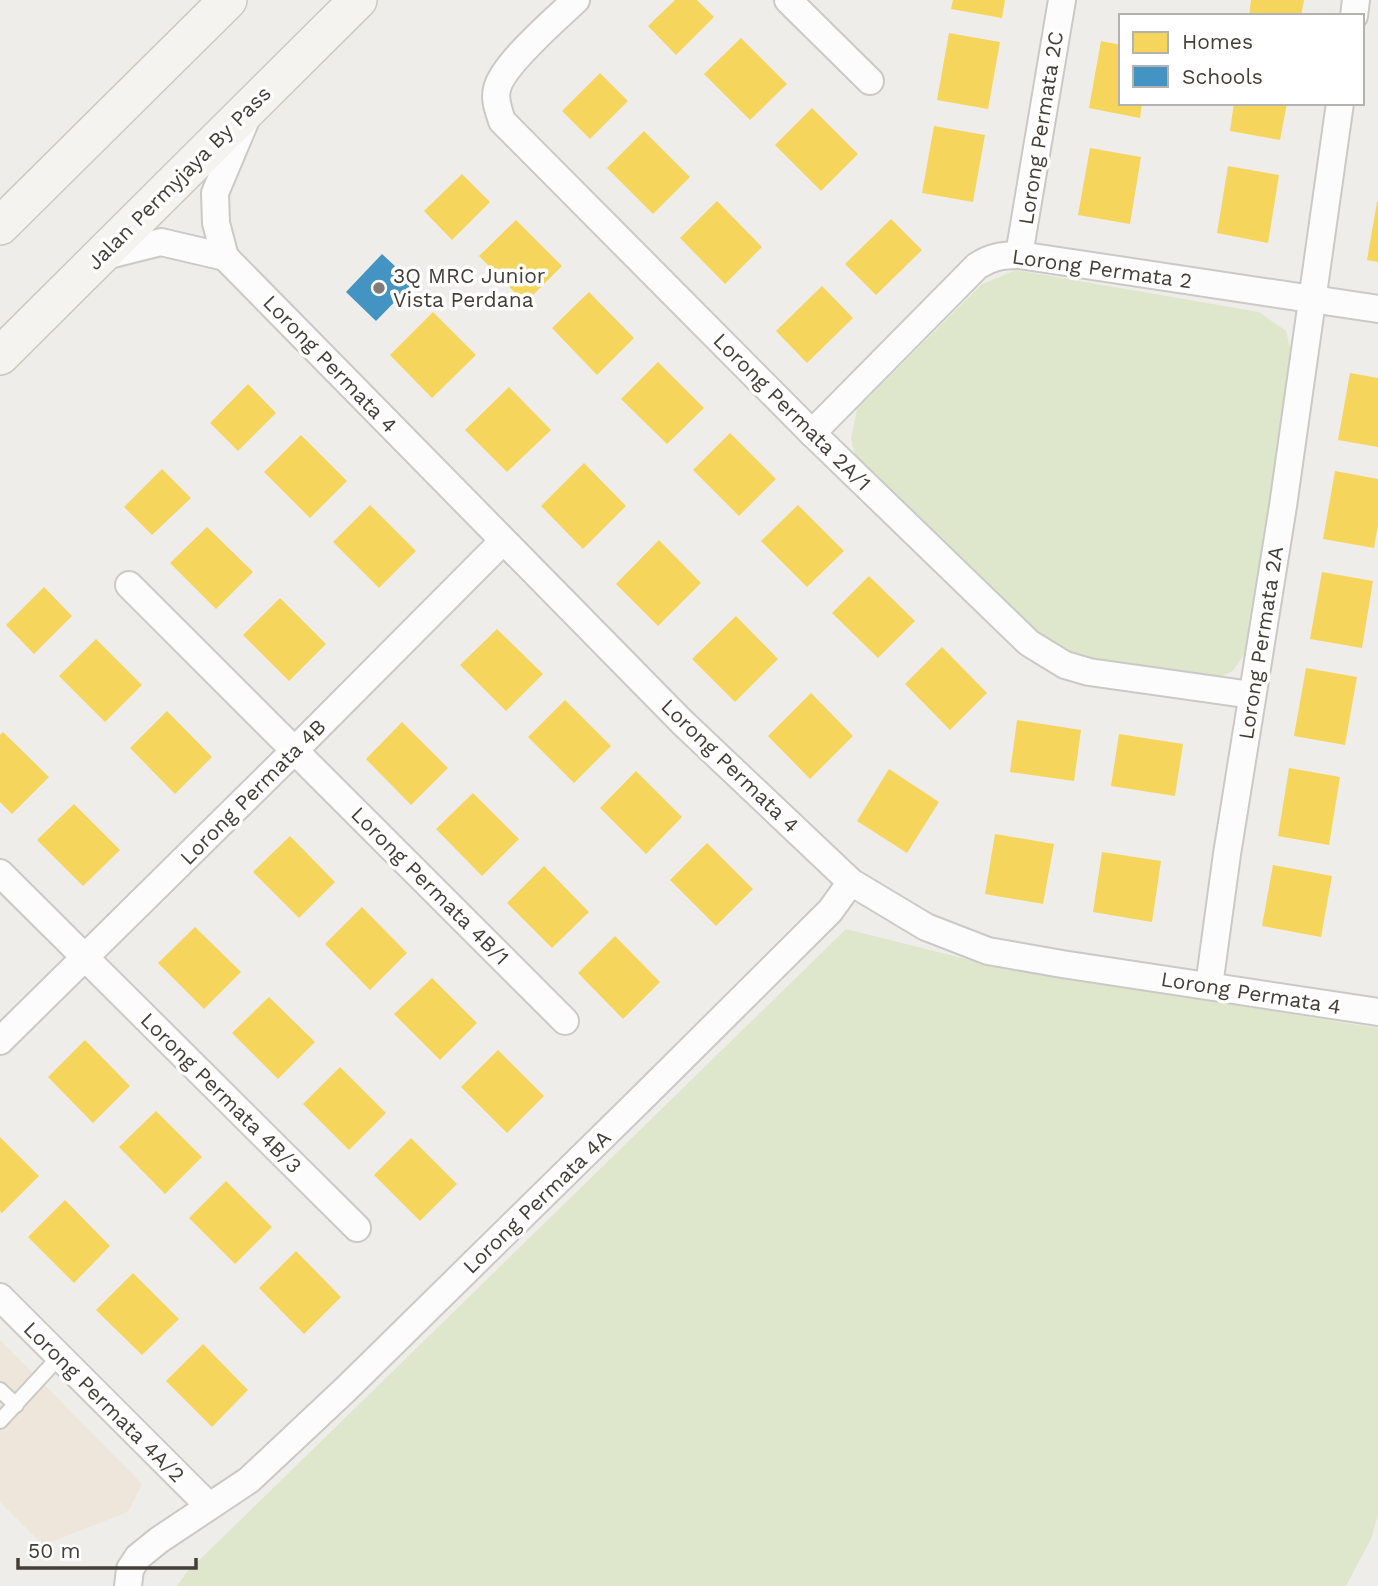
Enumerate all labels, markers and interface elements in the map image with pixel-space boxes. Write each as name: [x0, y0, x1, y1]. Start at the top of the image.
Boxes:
legend: [1119, 14, 1364, 105]
street label: Lorong Permata 2C: [1013, 29, 1068, 227]
text: Homes: [1182, 29, 1253, 54]
text: Schools: [1182, 64, 1263, 89]
street label: Jalan Permyjaya By Pass: [82, 81, 276, 275]
street label: Lorong Permata 2: [1011, 244, 1194, 294]
place label: 3Q MRC Junior Vista Perdana: [393, 263, 546, 312]
marker: 3Q MRC Junior Vista Perdana: [371, 280, 387, 296]
street label: Lorong Permata 4: [258, 290, 403, 438]
street label: Lorong Permata 2A/1: [708, 328, 876, 496]
street label: Lorong Permata 2A: [1233, 544, 1288, 741]
street label: Lorong Permata 4: [656, 693, 804, 838]
street label: Lorong Permata 4B: [175, 714, 331, 870]
street label: Lorong Permata 4B/1: [346, 801, 515, 970]
street label: Lorong Permata 4: [1159, 966, 1343, 1019]
street label: Lorong Permata 4B/3: [136, 1007, 307, 1178]
street label: Lorong Permata 4A: [458, 1125, 616, 1279]
street label: Lorong Permata 4A/2: [19, 1316, 190, 1487]
scale bar: [18, 1526, 196, 1570]
text: 50 m: [28, 1538, 80, 1563]

